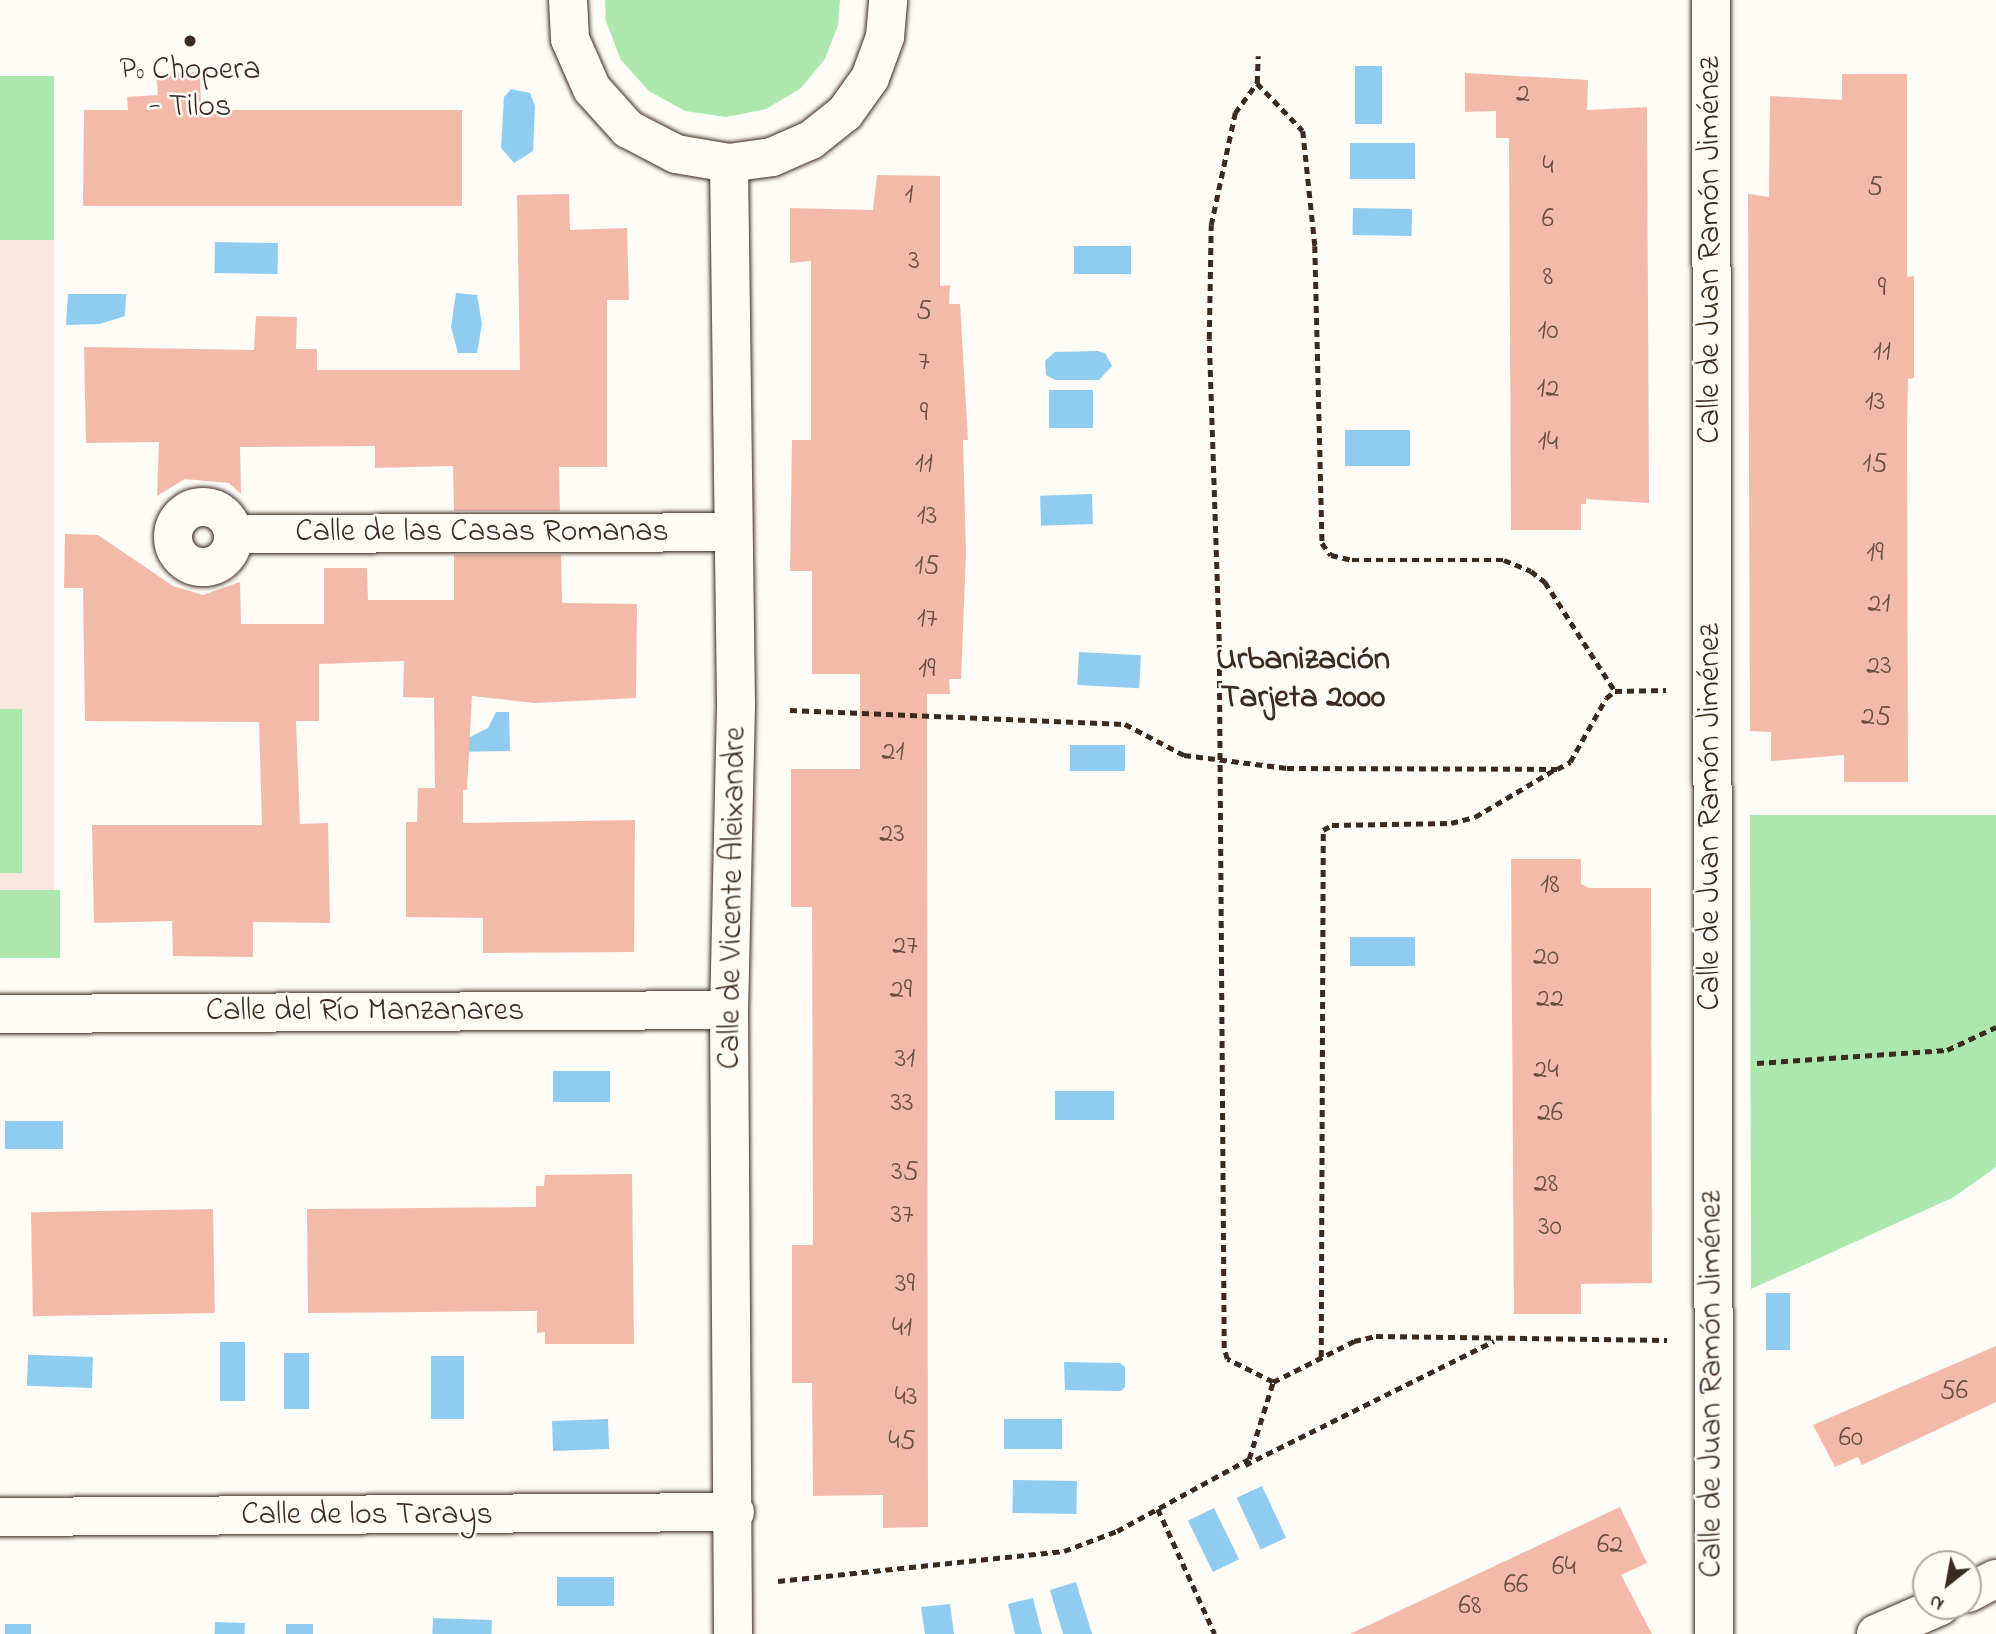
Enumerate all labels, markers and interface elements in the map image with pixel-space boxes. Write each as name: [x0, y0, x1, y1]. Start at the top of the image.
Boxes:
marker: Pº Chopera - Tilos: [182, 33, 198, 49]
place label: Pº Chopera - Tilos: [120, 53, 260, 128]
street label: Calle de Juan Ramón Jiménez: [1692, 56, 1730, 444]
house number: 2: [1516, 78, 1530, 112]
house number: 4: [1542, 150, 1554, 184]
house number: 5: [1867, 171, 1883, 205]
house number: 1: [905, 179, 913, 213]
house number: 6: [1542, 203, 1554, 237]
house number: 3: [908, 245, 920, 279]
house number: 8: [1543, 261, 1553, 295]
house number: 9: [1878, 272, 1886, 306]
house number: 5: [916, 295, 932, 329]
house number: 10: [1538, 315, 1558, 349]
house number: 11: [1873, 336, 1891, 370]
house number: 7: [918, 346, 930, 380]
house number: 12: [1537, 373, 1559, 407]
house number: 13: [1865, 386, 1885, 420]
house number: 9: [920, 397, 928, 431]
house number: 14: [1538, 426, 1558, 460]
house number: 11: [915, 448, 933, 482]
house number: 15: [1863, 448, 1887, 482]
house number: 13: [917, 500, 937, 534]
street label: Calle de las Casas Romanas: [295, 514, 669, 552]
house number: 19: [1866, 537, 1884, 571]
house number: 15: [915, 550, 939, 584]
house number: 21: [1868, 588, 1890, 622]
house number: 17: [917, 603, 937, 637]
street label: Calle de Juan Ramón Jiménez: [1692, 623, 1730, 1011]
district label: Urbanización Tarjeta 2000: [1216, 641, 1390, 719]
house number: 23: [1866, 650, 1892, 684]
house number: 19: [918, 653, 936, 687]
house number: 25: [1861, 701, 1891, 735]
street label: Calle de Vicente Aleixandre: [712, 726, 756, 1070]
house number: 21: [882, 736, 904, 770]
house number: 23: [879, 818, 905, 852]
house number: 18: [1540, 869, 1560, 903]
house number: 27: [892, 930, 918, 964]
house number: 20: [1533, 941, 1559, 975]
house number: 29: [890, 974, 912, 1008]
house number: 22: [1536, 983, 1564, 1017]
street label: Calle del Río Manzanares: [206, 993, 524, 1031]
house number: 31: [895, 1043, 915, 1077]
house number: 24: [1533, 1054, 1559, 1088]
house number: 33: [890, 1087, 914, 1121]
house number: 26: [1537, 1097, 1563, 1131]
house number: 35: [891, 1156, 919, 1190]
house number: 28: [1534, 1168, 1558, 1202]
street label: Calle de Juan Ramón Jiménez: [1694, 1190, 1732, 1578]
house number: 37: [890, 1199, 914, 1233]
house number: 30: [1538, 1211, 1562, 1245]
house number: 39: [895, 1268, 915, 1302]
house number: 41: [892, 1312, 912, 1346]
house number: 56: [1940, 1375, 1968, 1409]
house number: 43: [894, 1381, 918, 1415]
house number: 60: [1839, 1422, 1863, 1456]
house number: 45: [888, 1425, 916, 1459]
street label: Calle de los Tarays: [241, 1497, 493, 1535]
house number: 62: [1597, 1529, 1623, 1563]
north arrow: [1912, 1550, 1982, 1620]
house number: 64: [1552, 1551, 1576, 1585]
house number: 66: [1504, 1569, 1528, 1603]
text: N: [1925, 1587, 1949, 1617]
house number: 68: [1459, 1590, 1481, 1624]

